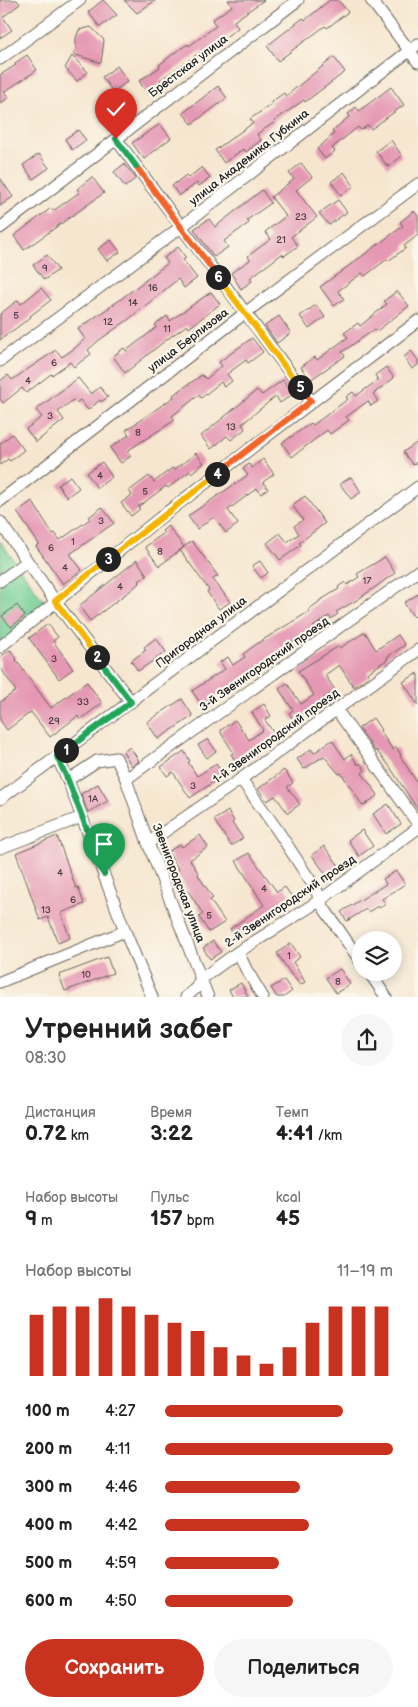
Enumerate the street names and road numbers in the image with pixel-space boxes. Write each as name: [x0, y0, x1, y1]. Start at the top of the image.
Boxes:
street label: Брестская улица: [146, 32, 231, 101]
street label: улица Академика Губкина: [186, 106, 312, 209]
street label: улица Берлизова: [145, 305, 232, 376]
street label: Пригородная улица: [153, 593, 250, 672]
street label: 3-й Звенигородский проезд: [197, 613, 333, 715]
street label: 1-й Звенигородский проезд: [210, 685, 343, 787]
street label: Звенигородская улица: [149, 821, 208, 945]
street label: 2-й Звенигородский проезд: [222, 852, 359, 951]

